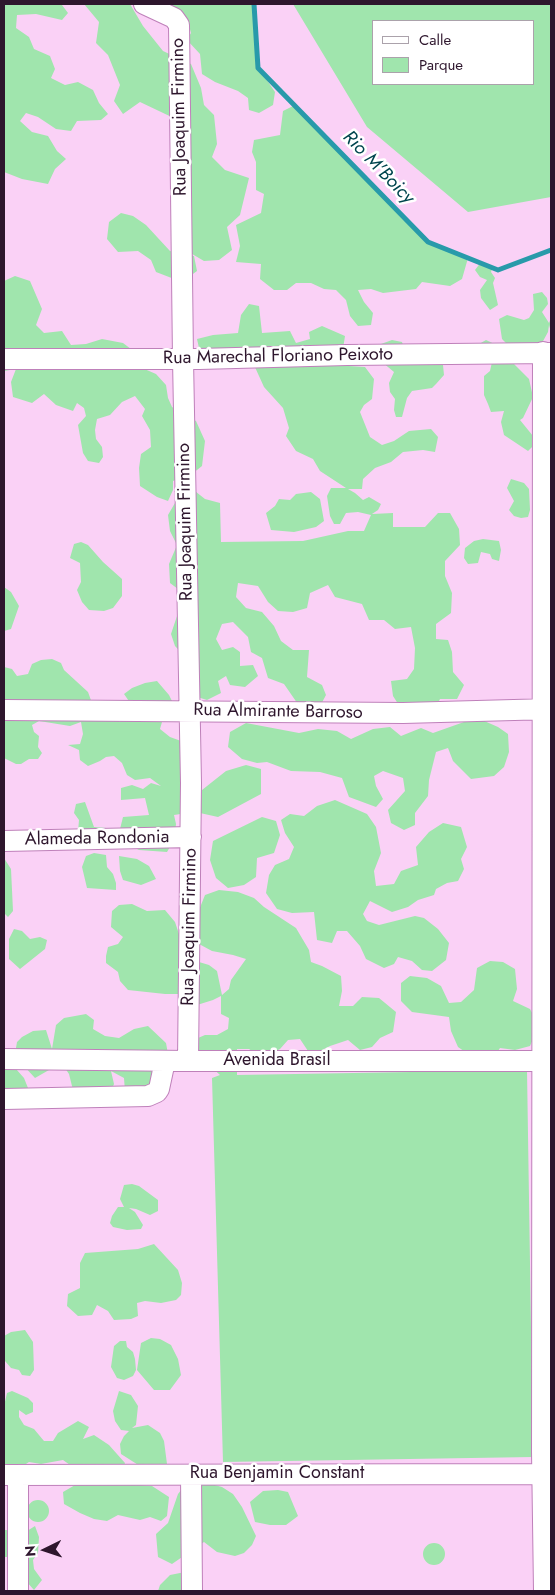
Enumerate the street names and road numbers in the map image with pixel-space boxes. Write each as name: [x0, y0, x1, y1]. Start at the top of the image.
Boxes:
street label: Rua Joaquim Firmino: [168, 38, 192, 196]
street label: Rua Marechal Floriano Peixoto: [163, 344, 393, 370]
street label: Rua Joaquim Firmino: [174, 443, 198, 601]
street label: Rua Almirante Barroso: [193, 700, 363, 724]
street label: Alameda Rondonia: [25, 827, 169, 851]
street label: Rua Joaquim Firmino: [178, 848, 202, 1006]
street label: Avenida Brasil: [223, 1050, 331, 1072]
street label: Rua Benjamin Constant: [190, 1463, 364, 1485]

